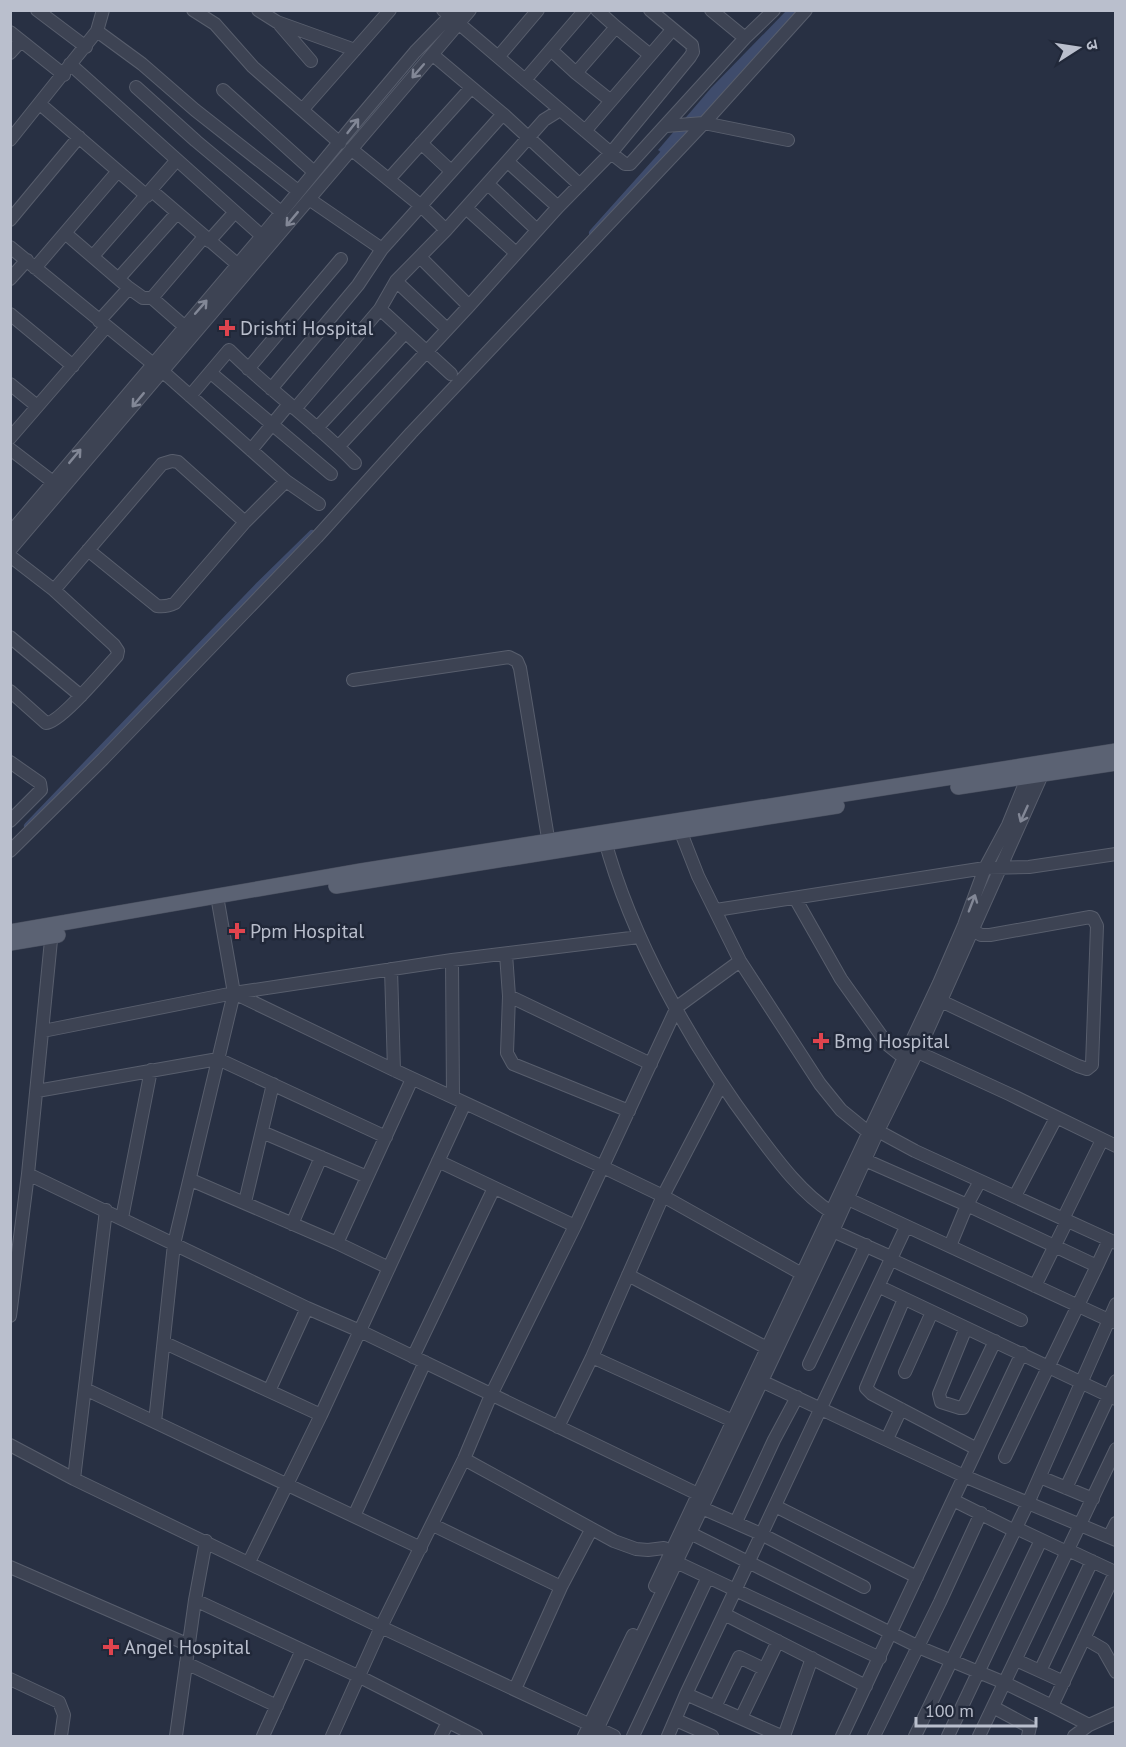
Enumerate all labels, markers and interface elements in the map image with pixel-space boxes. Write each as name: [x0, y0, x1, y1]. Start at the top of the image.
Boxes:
north arrow: [1048, 18, 1108, 78]
text: उ: [1082, 38, 1104, 52]
one-way arrow: [412, 63, 425, 79]
one-way arrow: [347, 118, 360, 134]
one-way arrow: [285, 211, 298, 227]
one-way arrow: [194, 299, 207, 315]
place label: Drishti Hospital: [240, 315, 374, 341]
marker: Drishti Hospital: [218, 319, 236, 337]
one-way arrow: [131, 392, 145, 407]
one-way arrow: [68, 449, 82, 464]
one-way arrow: [1018, 805, 1029, 823]
one-way arrow: [967, 894, 978, 913]
place label: Ppm Hospital: [250, 918, 364, 944]
marker: Ppm Hospital: [228, 922, 246, 940]
place label: Bmg Hospital: [834, 1028, 949, 1054]
marker: Bmg Hospital: [812, 1032, 830, 1050]
place label: Angel Hospital: [124, 1634, 250, 1660]
marker: Angel Hospital: [102, 1638, 120, 1656]
scale bar: [916, 1690, 1036, 1728]
text: 100 m: [925, 1699, 974, 1722]

